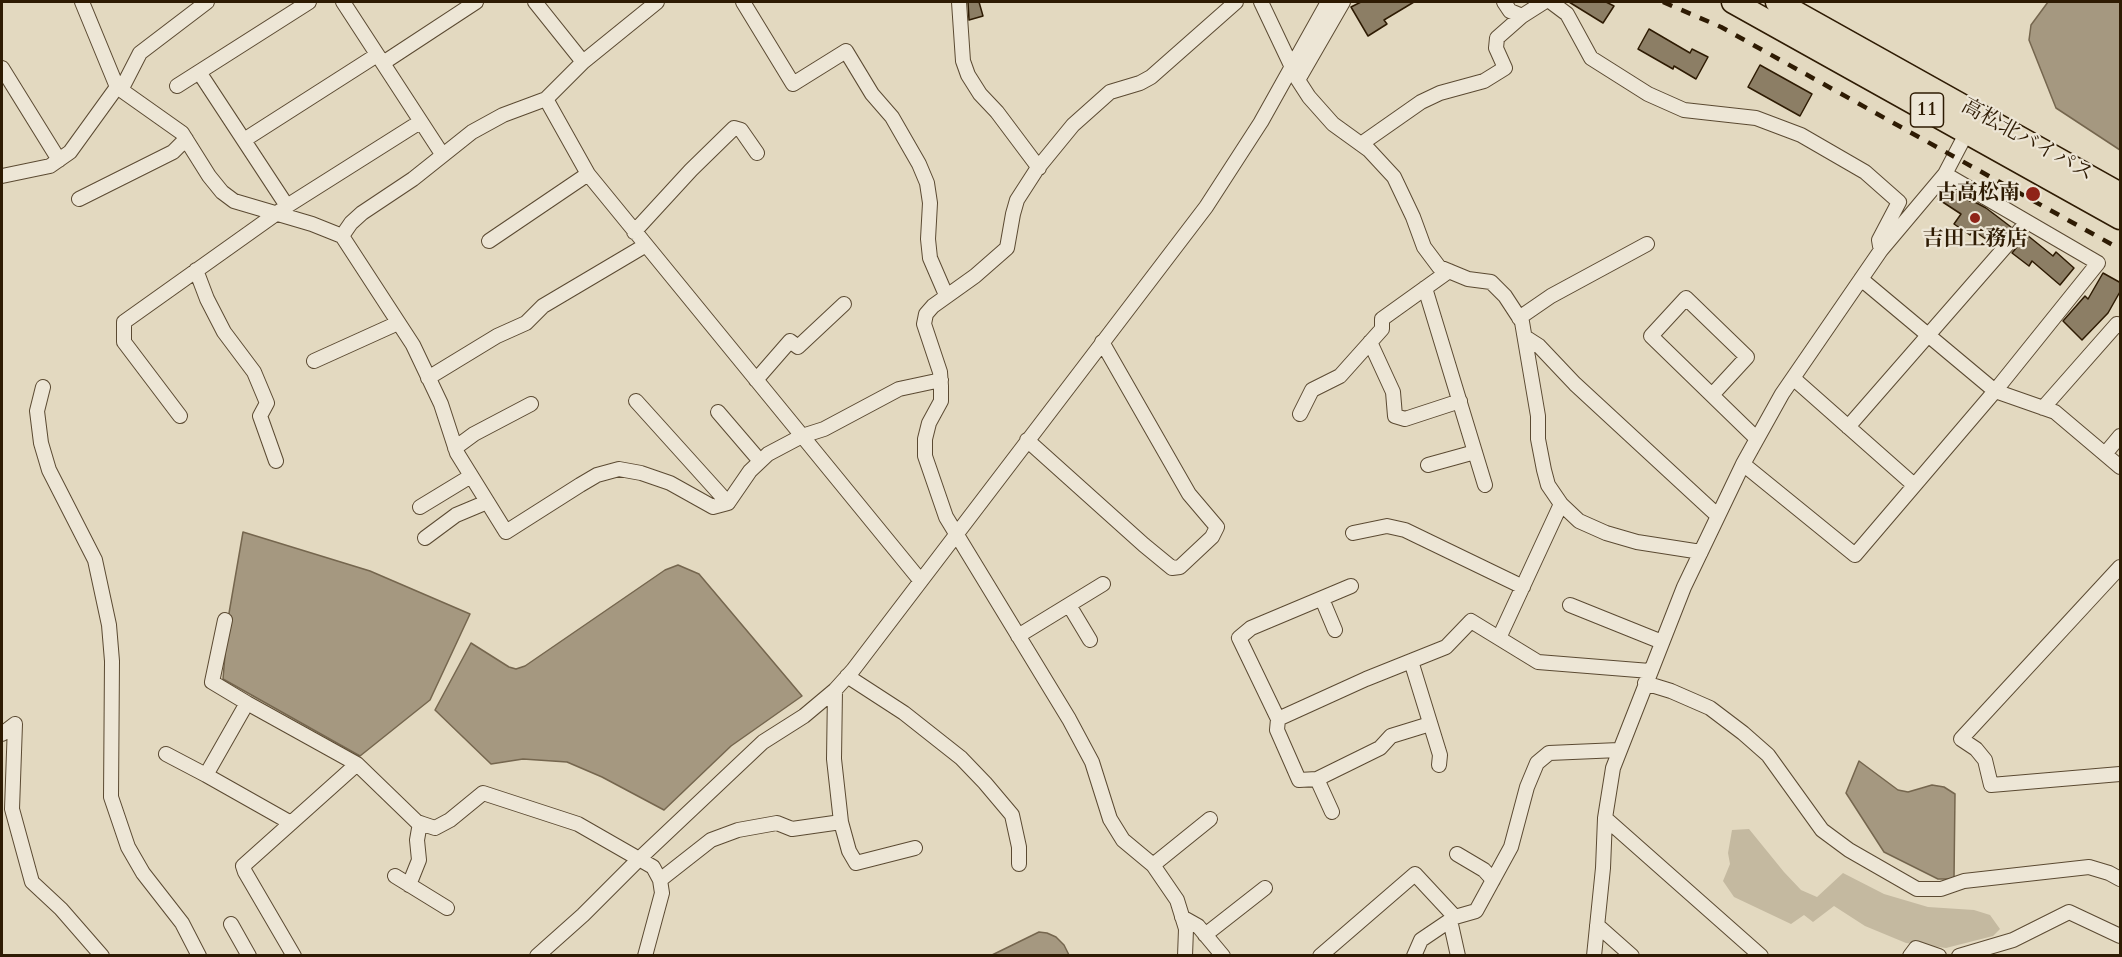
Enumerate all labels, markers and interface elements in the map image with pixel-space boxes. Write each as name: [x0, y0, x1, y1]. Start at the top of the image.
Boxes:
road number: 11: [1910, 93, 1944, 127]
street label: 高松北バイパス: [1957, 94, 2097, 188]
place label: 古高松南: [1936, 181, 2020, 207]
marker: 古高松南: [2024, 185, 2042, 203]
marker: 吉田工務店: [1968, 211, 1982, 225]
place label: 吉田工務店: [1923, 227, 2027, 253]

